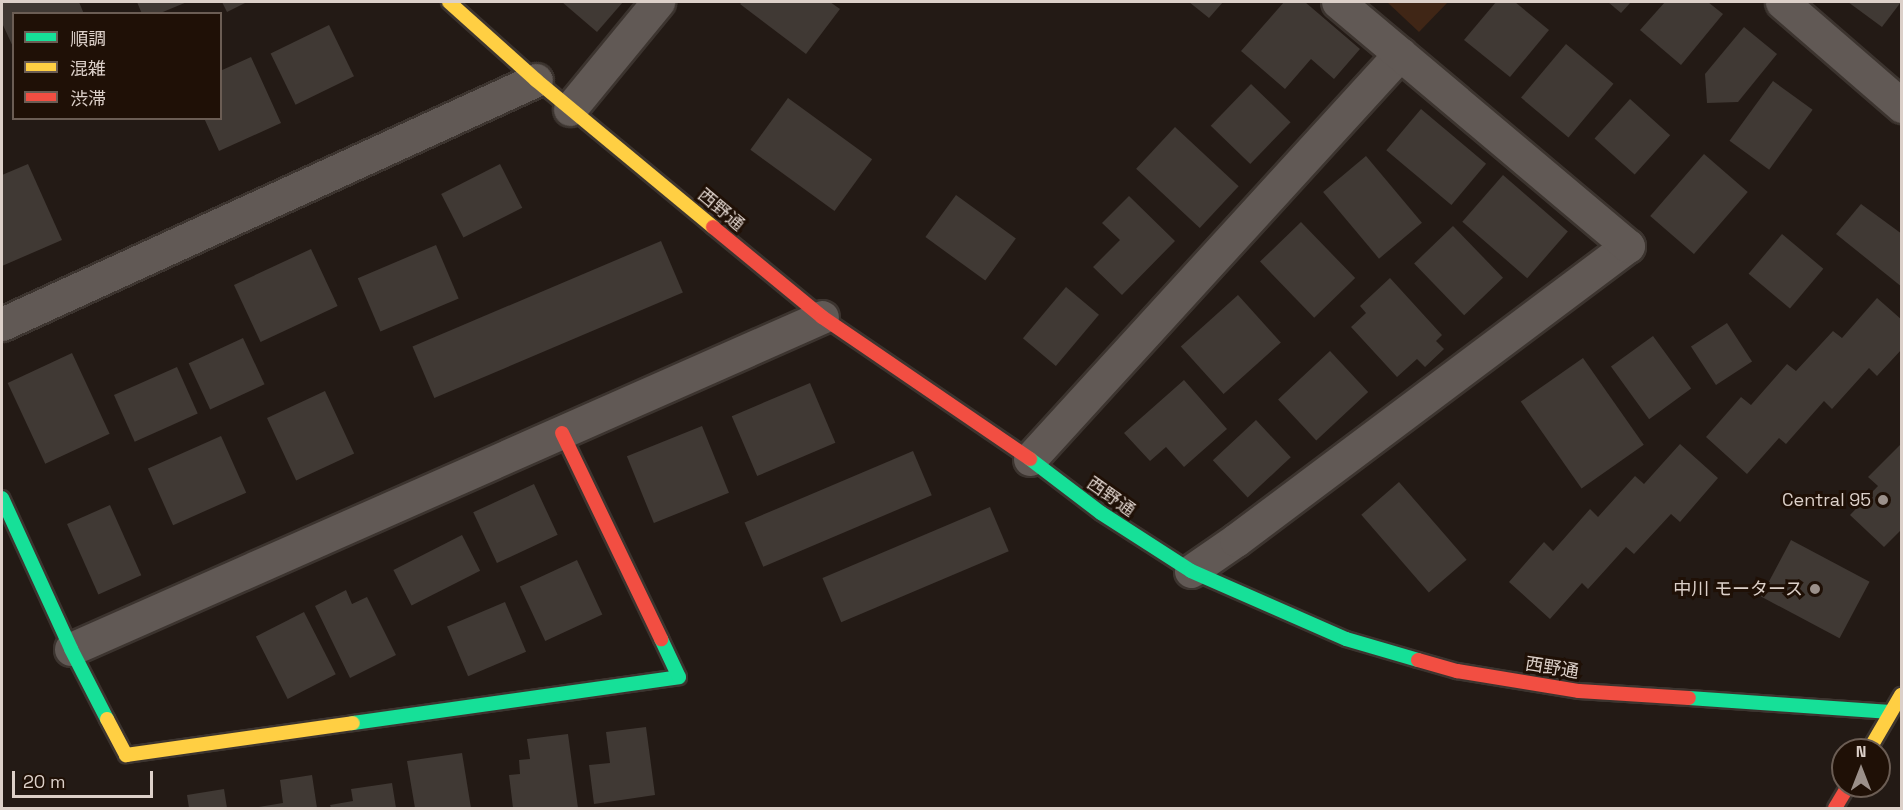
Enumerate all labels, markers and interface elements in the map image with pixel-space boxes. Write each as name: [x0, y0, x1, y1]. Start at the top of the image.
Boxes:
legend: [12, 12, 222, 120]
text: 順調: [70, 27, 106, 50]
text: 混雑: [70, 57, 106, 80]
text: 渋滞: [70, 87, 106, 110]
street label: 西野通: [693, 184, 749, 236]
street label: 西野通: [1083, 473, 1139, 521]
place label: Central 95: [1782, 489, 1871, 511]
marker: Central 95: [1876, 493, 1890, 507]
place label: 中川 モータース: [1672, 578, 1803, 600]
marker: 中川 モータース: [1808, 582, 1822, 596]
street label: 西野通: [1524, 653, 1580, 683]
north arrow: [1831, 738, 1891, 798]
text: N: [1856, 741, 1866, 762]
scale bar: [15, 759, 156, 797]
text: 20 m: [23, 770, 66, 793]

